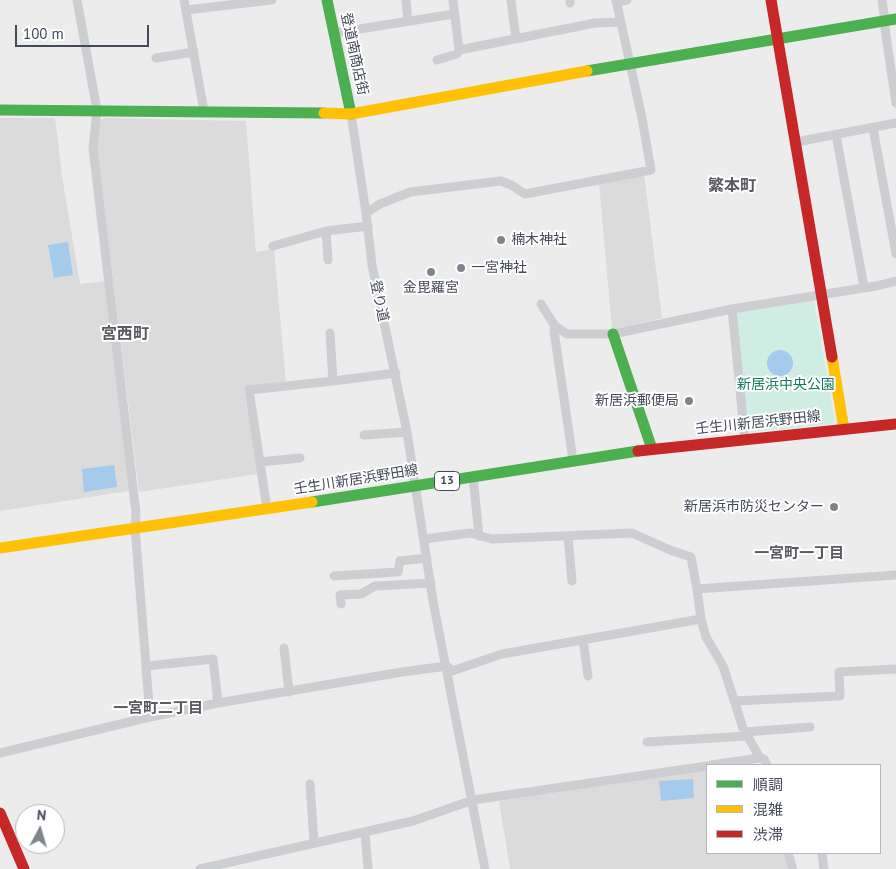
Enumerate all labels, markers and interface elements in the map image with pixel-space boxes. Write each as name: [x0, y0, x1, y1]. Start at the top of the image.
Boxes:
street label: 登道南商店街: [337, 11, 371, 97]
scale bar: [18, 15, 151, 47]
text: 100 m: [23, 24, 64, 43]
district label: 繁本町: [708, 176, 756, 196]
place label: 楠木神社: [511, 232, 567, 248]
marker: 楠木神社: [495, 234, 507, 246]
place label: 一宮神社: [471, 260, 527, 276]
marker: 一宮神社: [455, 262, 467, 274]
marker: 金毘羅宮: [425, 266, 437, 278]
street label: 登り道: [366, 279, 392, 323]
place label: 金毘羅宮: [403, 280, 459, 296]
district label: 宮西町: [101, 324, 149, 344]
park label: 新居浜中央公園: [737, 377, 835, 393]
place label: 新居浜郵便局: [595, 393, 679, 409]
marker: 新居浜郵便局: [683, 395, 695, 407]
street label: 壬生川新居浜野田線: [694, 408, 822, 438]
street label: 壬生川新居浜野田線: [292, 462, 420, 498]
road number: 13: [434, 472, 460, 491]
place label: 新居浜市防災センター: [684, 499, 824, 515]
marker: 新居浜市防災センター: [828, 501, 840, 513]
district label: 一宮町一丁目: [754, 545, 844, 563]
district label: 一宮町二丁目: [113, 700, 203, 718]
legend: [706, 764, 881, 854]
text: 順調: [753, 775, 783, 794]
text: 混雑: [753, 800, 783, 819]
north arrow: [15, 804, 65, 854]
text: N: [36, 806, 47, 825]
text: 渋滞: [753, 825, 783, 844]

